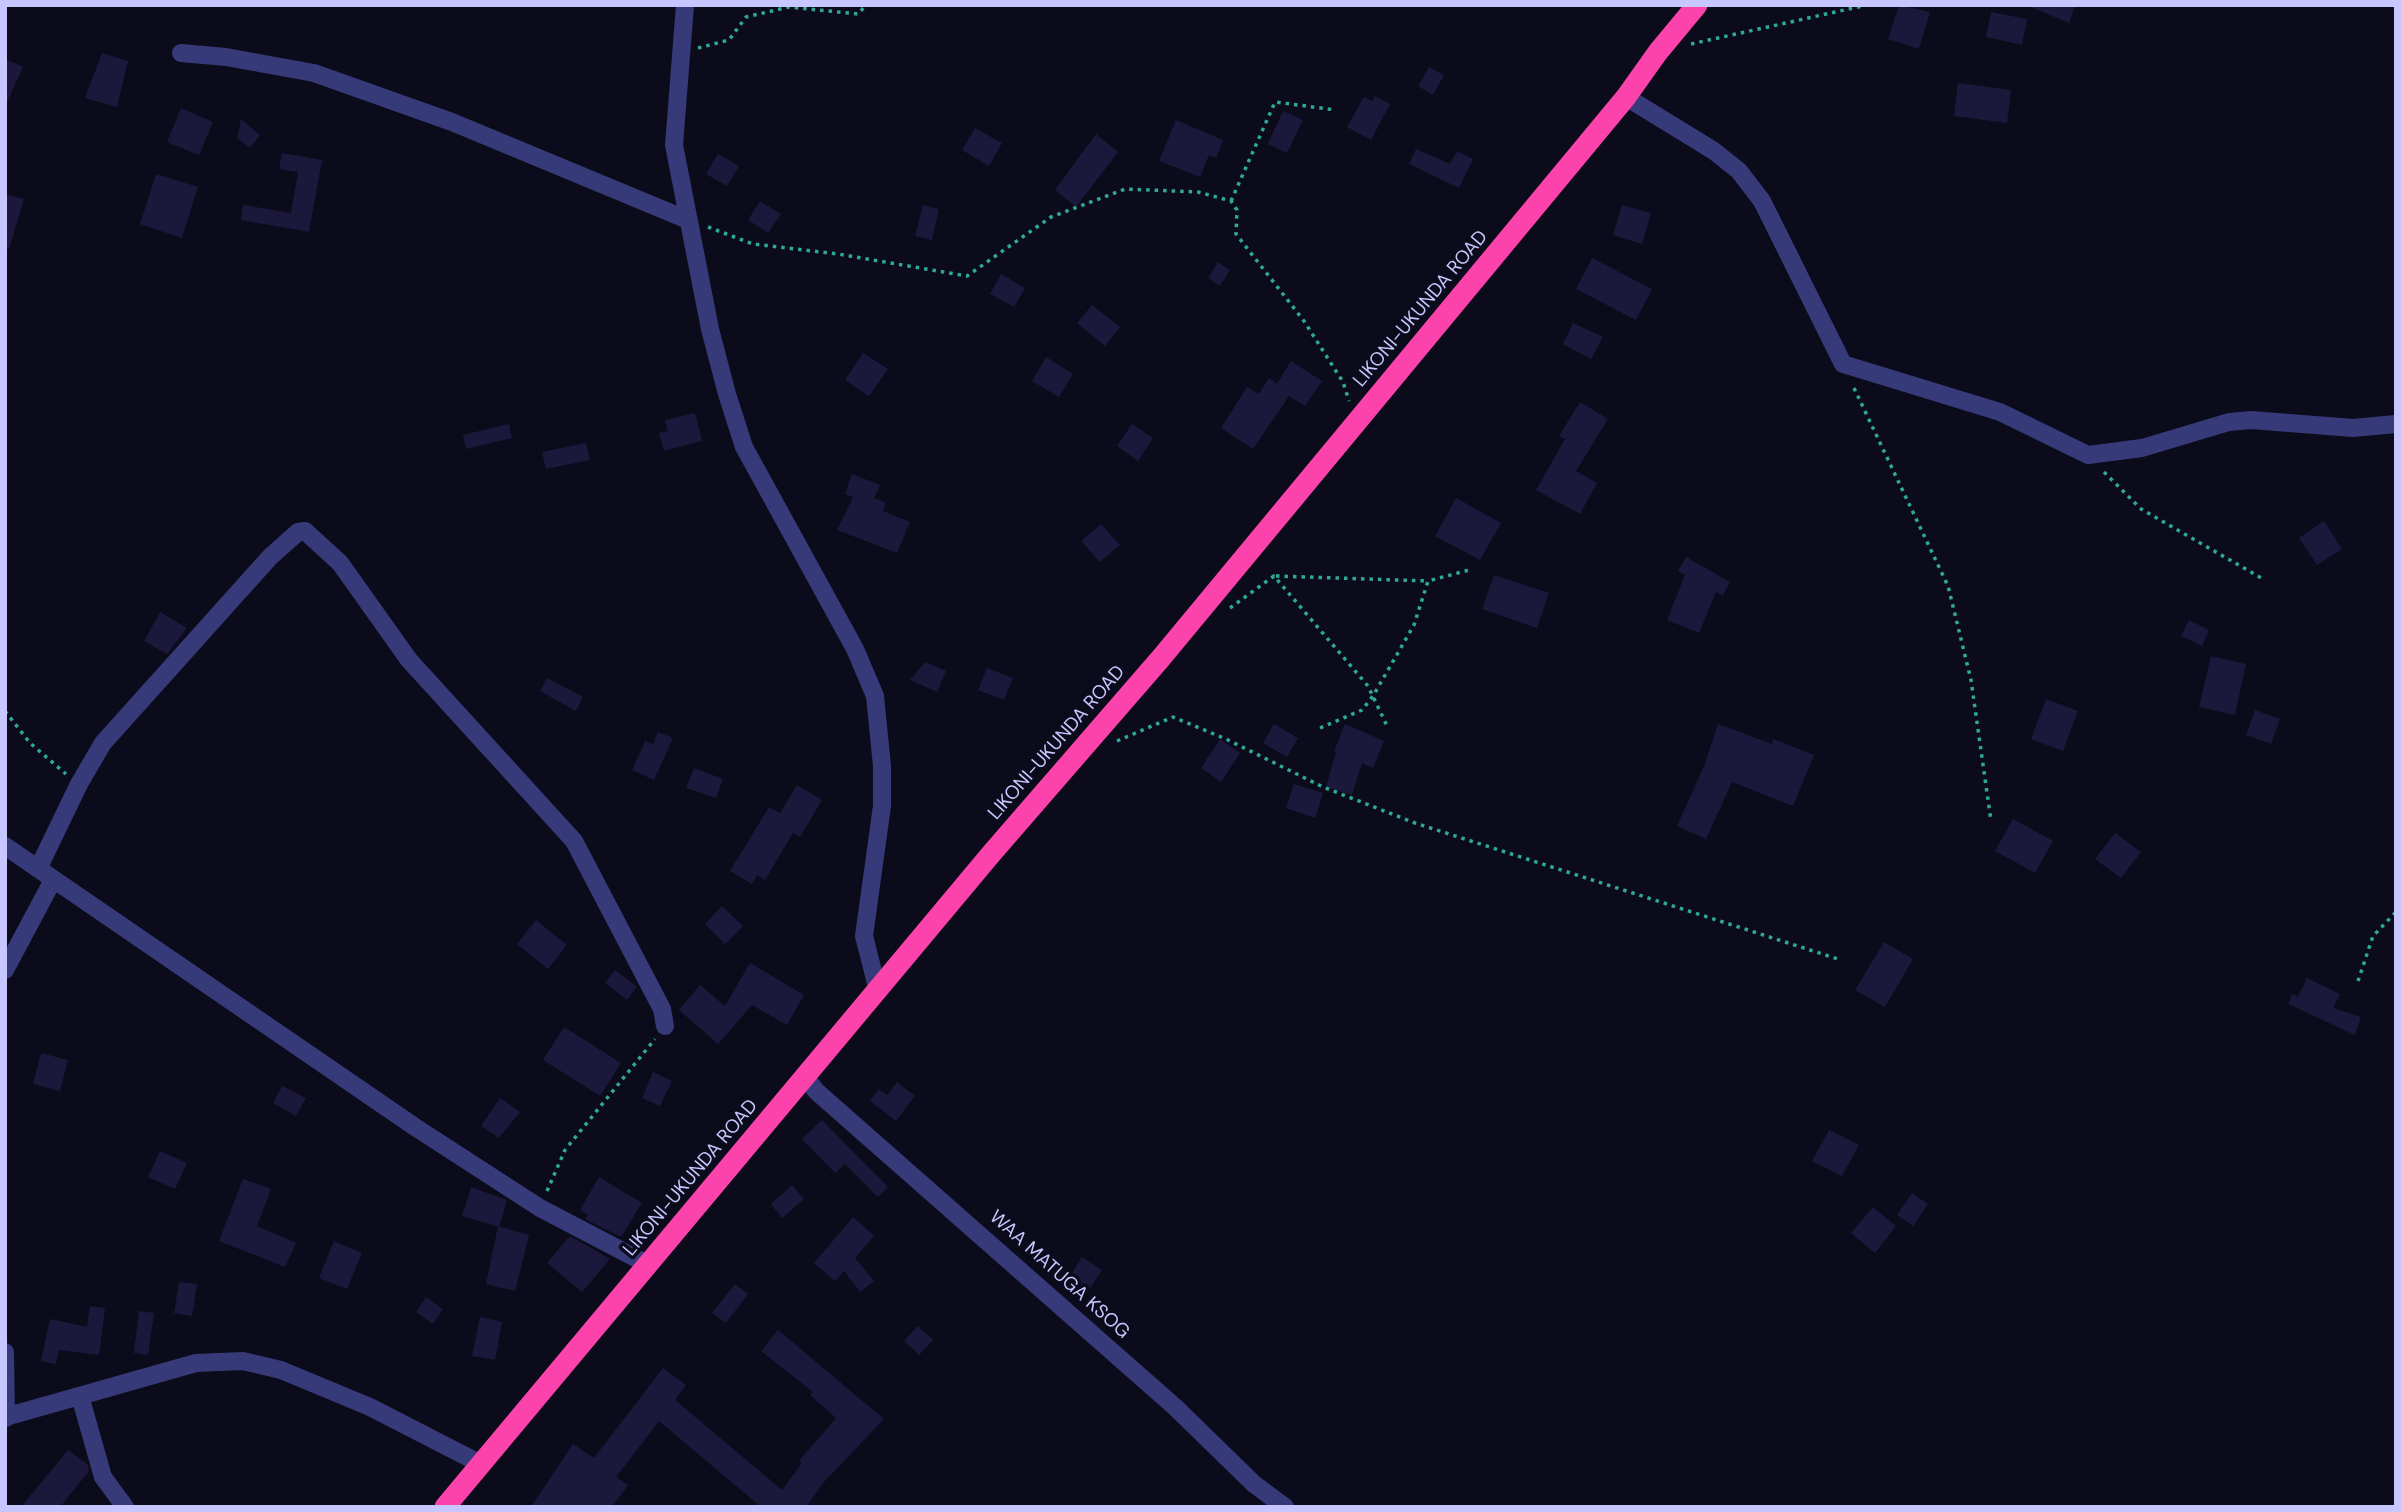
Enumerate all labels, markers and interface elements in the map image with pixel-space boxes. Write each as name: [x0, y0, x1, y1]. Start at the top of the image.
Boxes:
street label: LIKONI-UKUNDA ROAD: [1349, 226, 1493, 392]
street label: LIKONI-UKUNDA ROAD: [984, 661, 1130, 825]
street label: LIKONI-UKUNDA ROAD: [619, 1095, 763, 1261]
street label: WAA MATUGA KSOG: [984, 1206, 1134, 1344]

